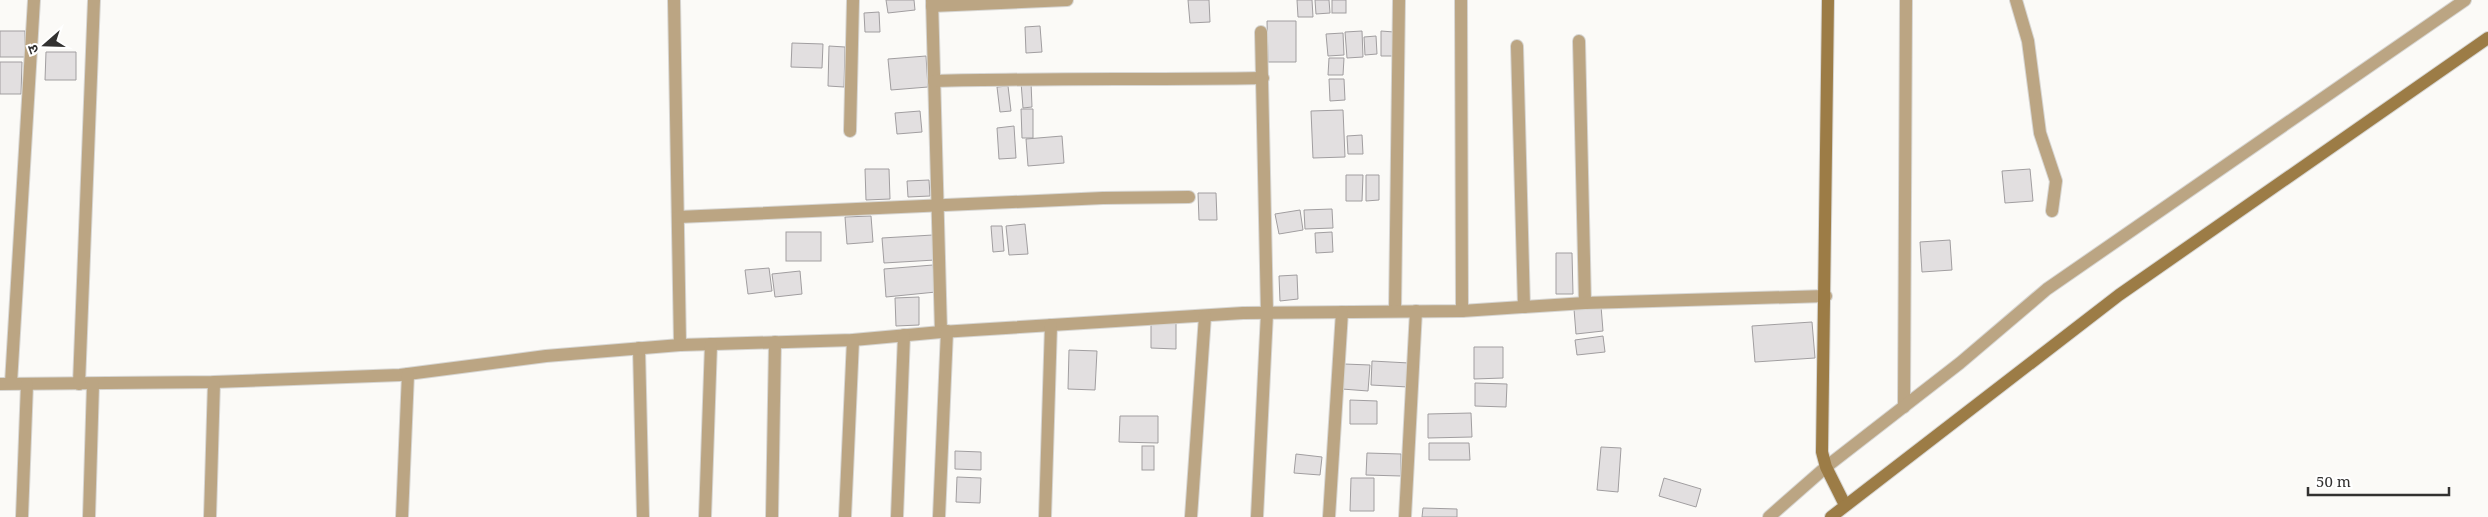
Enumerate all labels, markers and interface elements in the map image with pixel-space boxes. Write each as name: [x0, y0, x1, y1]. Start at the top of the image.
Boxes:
north arrow: [20, 20, 70, 70]
text: उ: [22, 42, 43, 57]
scale bar: [2308, 464, 2449, 496]
text: 50 m: [2316, 471, 2351, 491]

